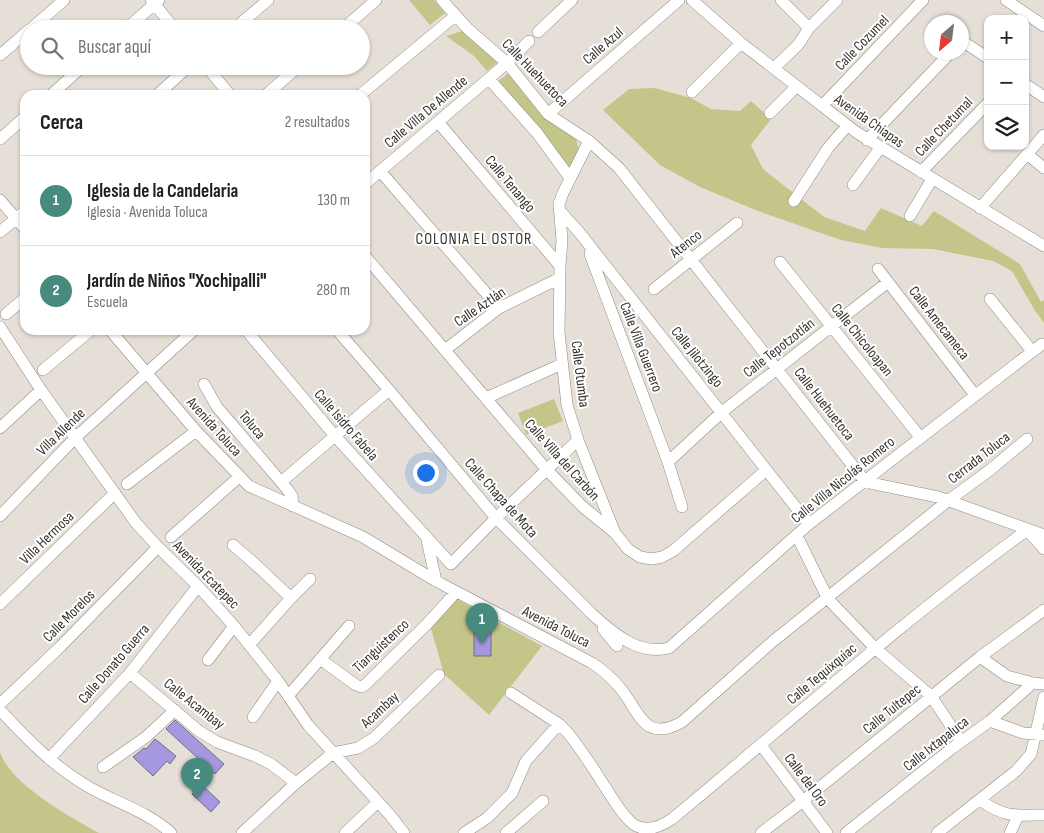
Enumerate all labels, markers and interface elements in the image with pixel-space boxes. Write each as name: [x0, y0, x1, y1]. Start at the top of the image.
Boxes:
street label: Calle Cozumel: [831, 11, 893, 75]
north arrow: [924, 15, 969, 60]
map controls: [984, 15, 1029, 150]
button: +: [984, 15, 1029, 60]
search box: [20, 20, 370, 75]
street label: Calle Azul: [579, 23, 627, 69]
icon: search: [38, 34, 66, 62]
street label: Calle Huehuetoca: [498, 35, 572, 111]
text: Buscar aquí: [78, 36, 151, 59]
button: −: [984, 60, 1029, 105]
street label: Calle Villa De Allende: [381, 72, 471, 152]
street label: Avenida Chiapas: [829, 89, 908, 152]
street label: Calle Chetumal: [911, 93, 977, 161]
button: layers: [984, 105, 1029, 150]
text: Cerca: [40, 110, 83, 135]
text: 2 resultados: [285, 113, 350, 132]
street label: Calle Tenango: [481, 152, 539, 216]
text: Iglesia de la Candelaria: [87, 180, 238, 203]
text: 1: [53, 191, 59, 210]
text: 130 m: [318, 191, 350, 210]
text: Iglesia · Avenida Toluca: [87, 203, 208, 222]
street label: Atenco: [665, 226, 706, 263]
district label: COLONIA EL OSTOR: [416, 230, 532, 249]
text: Jardín de Niños "Xochipalli": [87, 270, 267, 293]
text: 2: [52, 281, 60, 300]
text: 280 m: [316, 281, 350, 300]
street label: Calle Amecameca: [904, 282, 974, 364]
street label: Calle Aztlán: [451, 283, 509, 331]
text: Escuela: [87, 293, 128, 312]
street label: Calle Villa Guerrero: [615, 299, 667, 395]
street label: Calle Chicoloapan: [827, 300, 897, 380]
street label: Calle Tepotzotlán: [739, 314, 819, 382]
street label: Calle Jilotzingo: [667, 323, 727, 391]
street label: Calle Otumba: [567, 340, 594, 408]
street label: Calle Huehuetoca: [790, 364, 859, 445]
street label: Calle Isidro Fabela: [310, 385, 382, 465]
street label: Avenida Toluca: [182, 393, 246, 461]
street label: Villa Allende: [33, 404, 89, 460]
street label: Toluca: [234, 407, 270, 444]
street label: Calle Villa del Carbón: [520, 415, 604, 505]
street label: Cerrada Toluca: [944, 428, 1014, 488]
street label: Calle Villa Nicolás Romero: [787, 432, 899, 528]
street label: Calle Chapa de Mota: [460, 454, 542, 542]
your location: [413, 460, 439, 486]
street label: Villa Hermosa: [16, 507, 78, 569]
street label: Avenida Ecatepec: [168, 536, 243, 613]
street label: Calle Morelos: [39, 586, 99, 646]
street label: Avenida Toluca: [518, 601, 593, 652]
pin: 1: [466, 603, 498, 644]
street label: Tianguistenco: [349, 615, 413, 677]
street label: Calle Donato Guerra: [74, 620, 154, 708]
street label: Calle Tequixquiac: [783, 639, 861, 709]
street label: Calle Acambay: [160, 674, 228, 734]
street label: Calle Tultepec: [859, 680, 925, 738]
street label: Acambay: [356, 687, 403, 733]
street label: Calle Ixtapaluca: [899, 712, 973, 776]
street label: Calle del Oro: [780, 750, 832, 810]
pin: 2: [181, 758, 213, 799]

